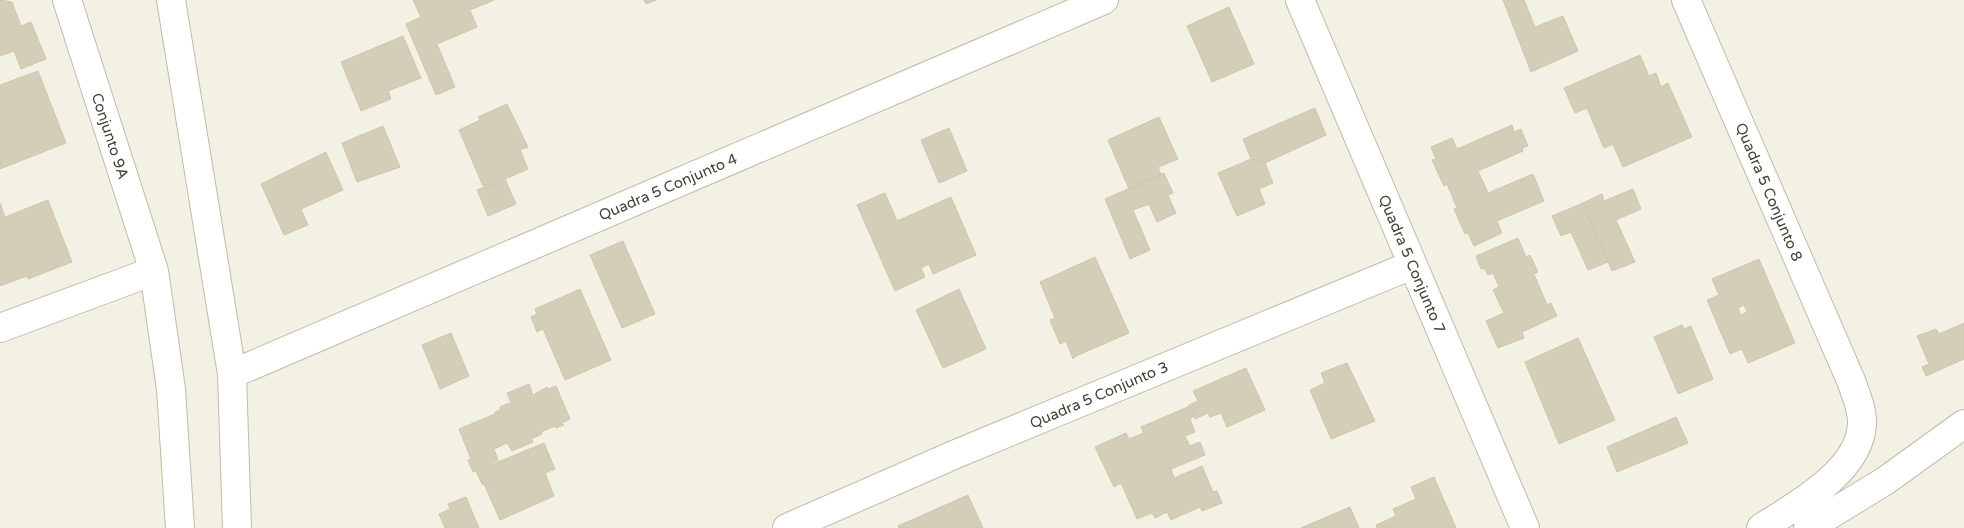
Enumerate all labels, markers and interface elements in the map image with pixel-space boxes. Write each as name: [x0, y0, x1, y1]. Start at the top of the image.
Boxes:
street label: Conjunto 9A: [88, 91, 132, 181]
street label: Quadra 5 Conjunto 8: [1732, 120, 1806, 264]
street label: Quadra 5 Conjunto 4: [596, 150, 740, 224]
street label: Quadra 5 Conjunto 7: [1375, 192, 1449, 336]
street label: Quadra 5 Conjunto 3: [1027, 358, 1171, 432]

